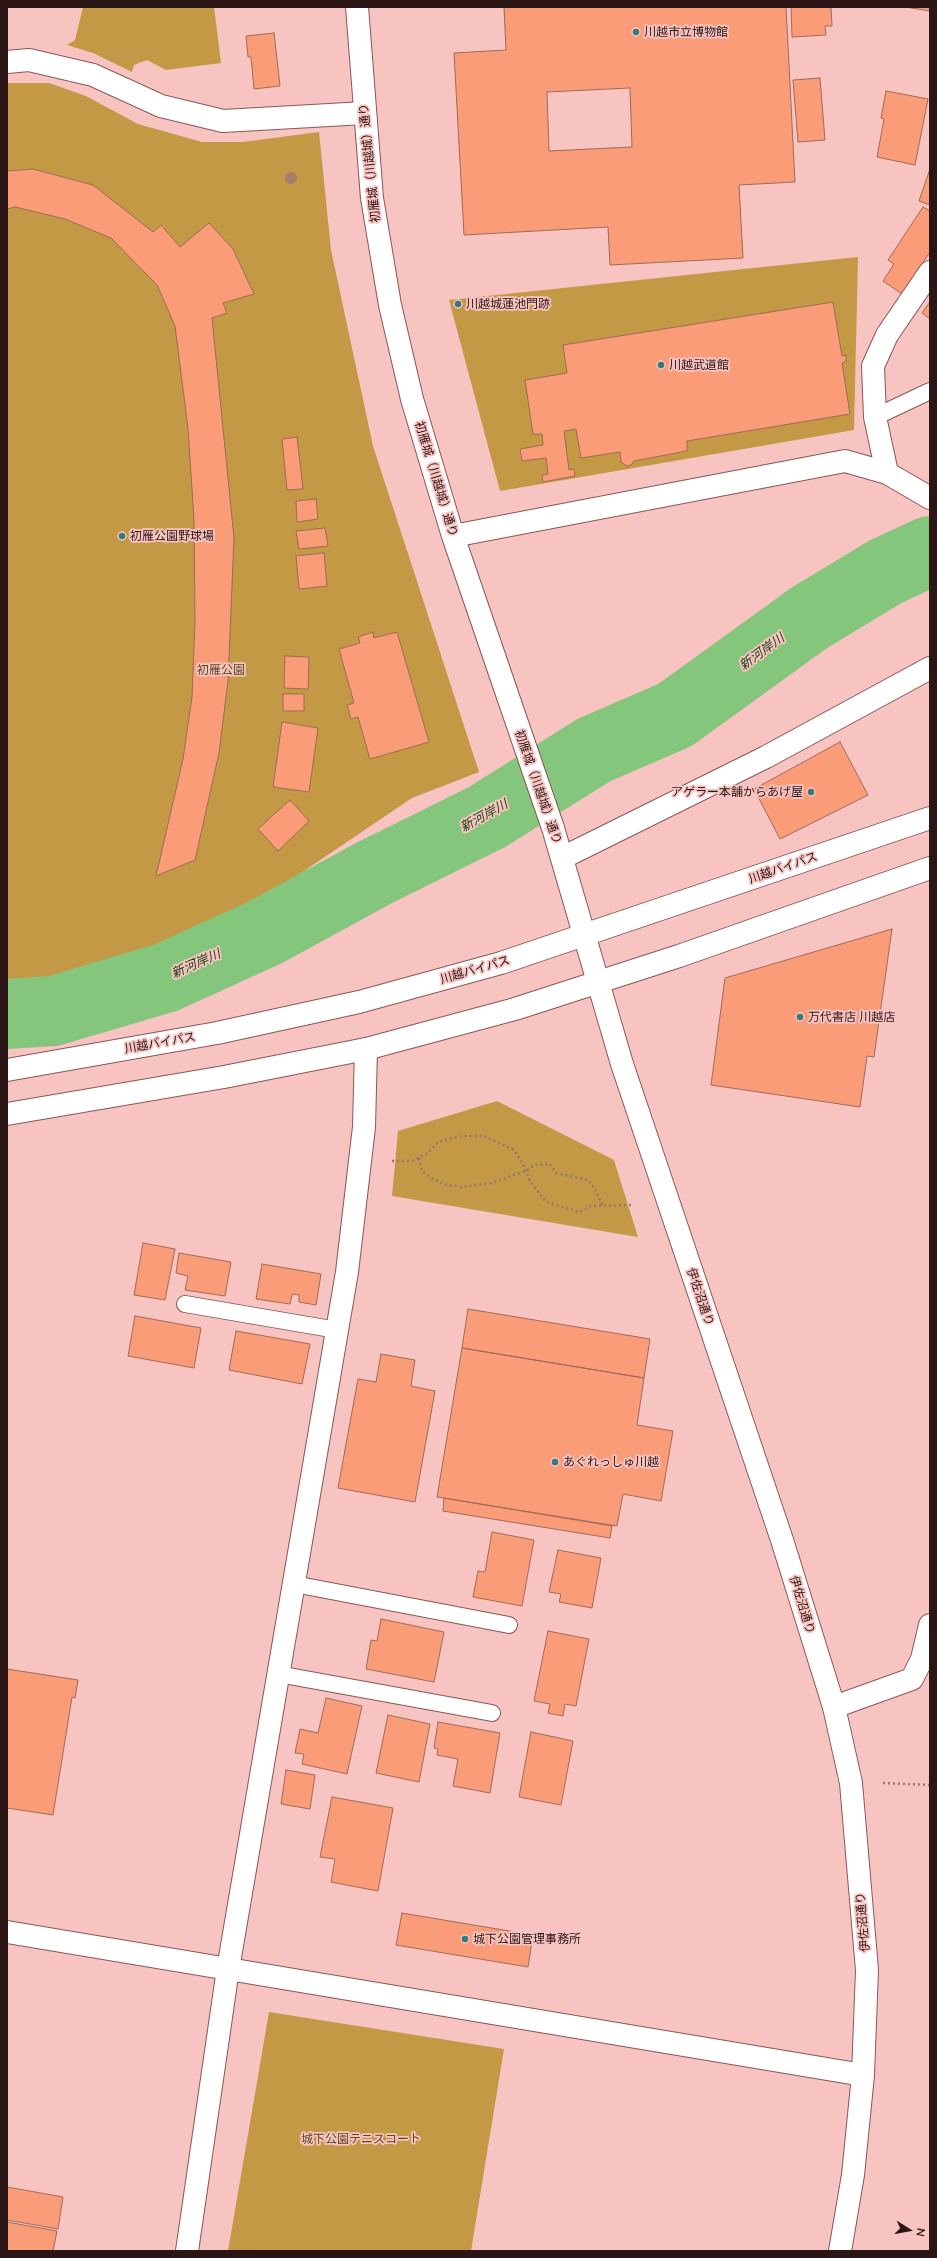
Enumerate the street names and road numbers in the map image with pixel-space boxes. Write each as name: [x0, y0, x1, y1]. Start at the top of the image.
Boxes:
street label: 初雁城（川越城）通り: [357, 103, 383, 223]
street label: 初雁城（川越城）通り: [412, 420, 460, 538]
street label: 初雁城（川越城）通り: [512, 728, 564, 846]
street label: 川越バイパス: [747, 849, 819, 887]
street label: 川越バイパス: [438, 953, 512, 987]
street label: 川越バイパス: [123, 1030, 197, 1056]
street label: 伊佐沼通り: [683, 1266, 717, 1328]
street label: 伊佐沼通り: [786, 1574, 818, 1636]
street label: 伊佐沼通り: [853, 1891, 873, 1953]

